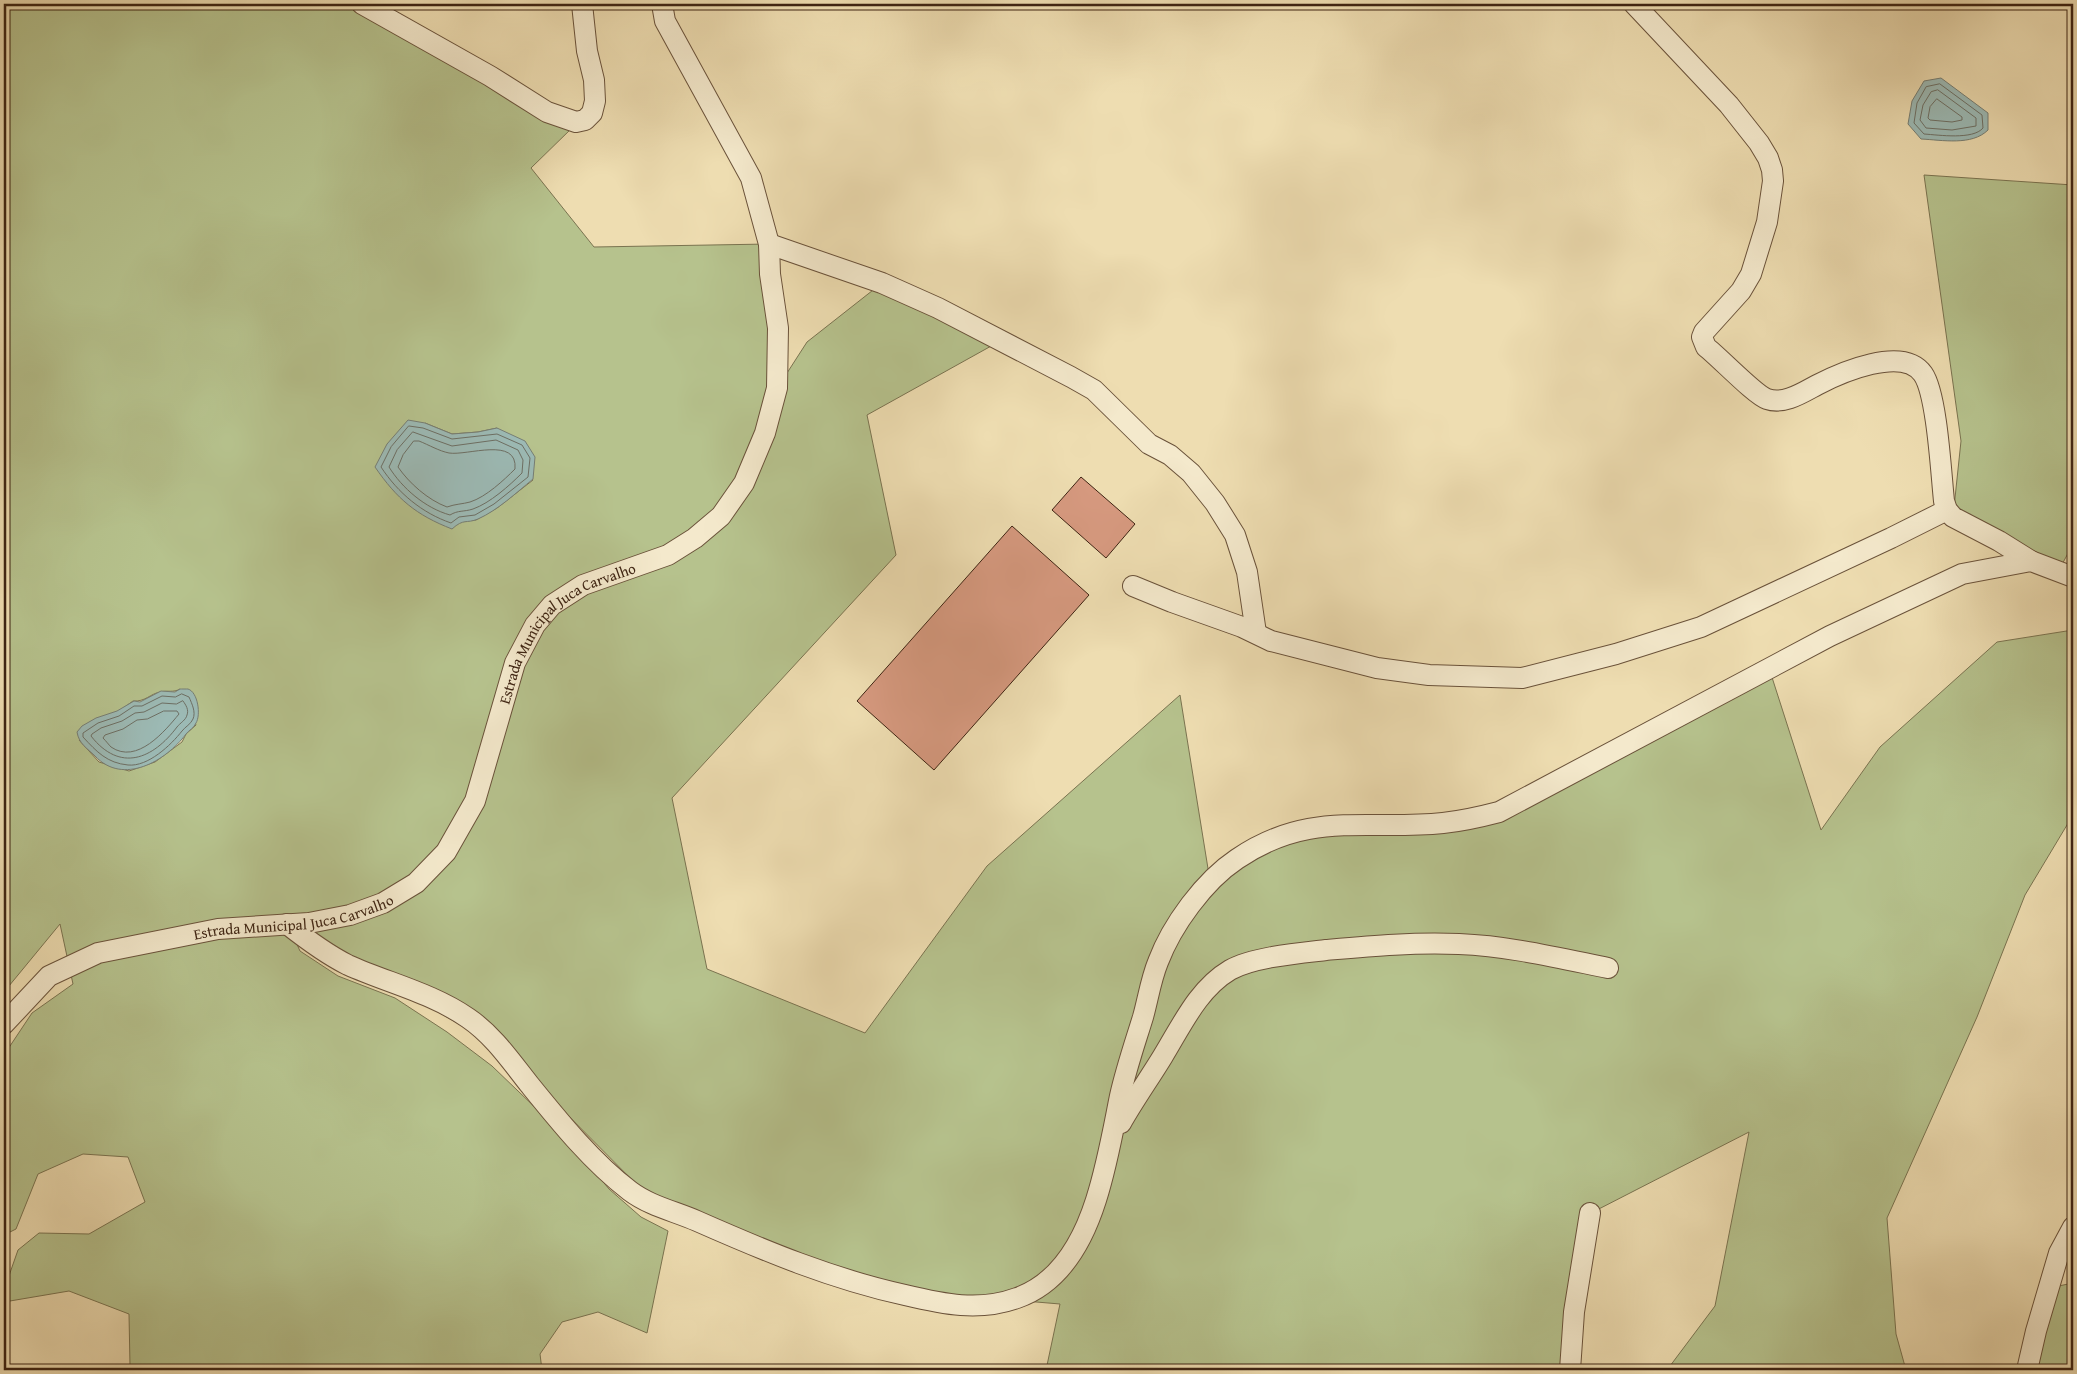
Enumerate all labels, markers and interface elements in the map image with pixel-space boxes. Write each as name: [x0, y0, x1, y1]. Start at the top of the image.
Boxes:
street label: Estrada Municipal Juca Carvalho: [493, 557, 639, 706]
street label: Estrada Municipal Juca Carvalho: [192, 889, 397, 944]

